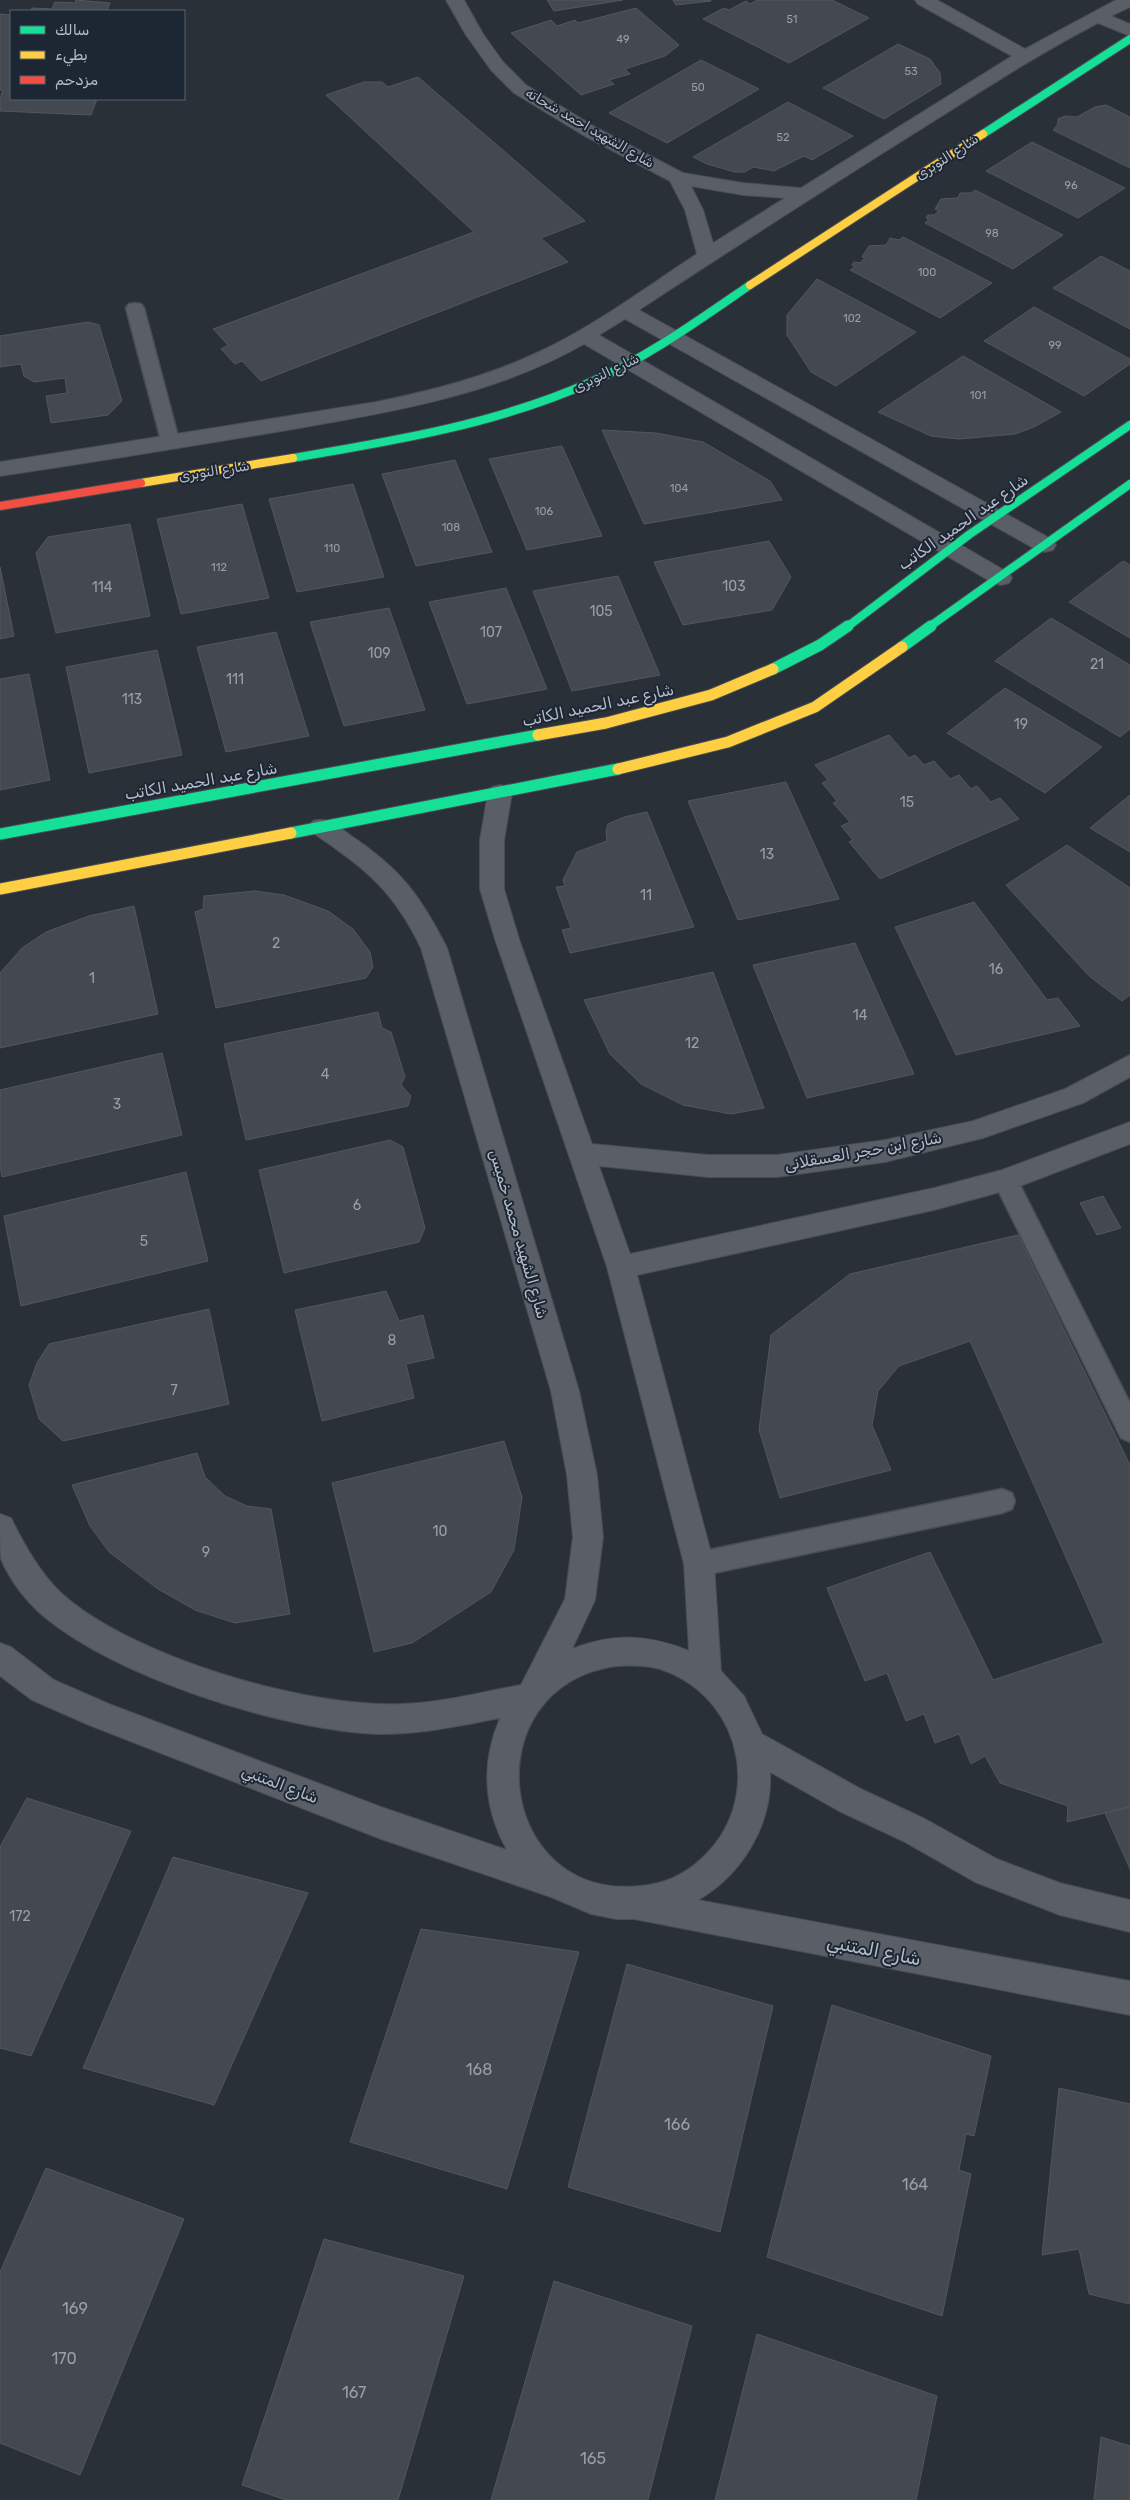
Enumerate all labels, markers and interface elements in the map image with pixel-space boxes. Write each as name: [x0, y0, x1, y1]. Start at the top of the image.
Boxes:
legend: [10, 10, 185, 100]
house number: 51: [786, 13, 798, 26]
text: سالك: [55, 21, 90, 39]
house number: 49: [616, 33, 630, 46]
text: بطيء: [55, 46, 88, 67]
house number: 53: [904, 65, 918, 78]
text: مزدحم: [55, 71, 98, 90]
house number: 50: [691, 81, 705, 94]
street label: شارع الشهيد احمد شحاته: [522, 84, 657, 174]
street label: شارع النوبرى: [912, 130, 983, 185]
house number: 52: [777, 131, 790, 144]
house number: 96: [1064, 179, 1078, 192]
house number: 98: [985, 227, 999, 240]
house number: 100: [918, 266, 936, 279]
house number: 102: [843, 312, 861, 325]
house number: 99: [1048, 339, 1062, 352]
street label: شارع النوبرى: [570, 350, 643, 398]
house number: 101: [970, 389, 986, 402]
street label: شارع النوبرى: [177, 457, 251, 487]
street label: شارع عبد الحميد الكاتب: [894, 470, 1033, 576]
house number: 104: [670, 482, 688, 495]
house number: 106: [535, 505, 554, 518]
house number: 108: [442, 521, 460, 534]
house number: 110: [324, 542, 340, 555]
house number: 112: [211, 561, 227, 574]
house number: 103: [722, 578, 746, 595]
house number: 114: [92, 579, 113, 596]
house number: 105: [589, 603, 613, 620]
house number: 107: [480, 624, 502, 641]
house number: 109: [367, 645, 391, 662]
house number: 21: [1090, 656, 1104, 673]
house number: 111: [226, 671, 244, 688]
street label: شارع عبد الحميد الكاتب: [520, 680, 676, 732]
house number: 113: [122, 691, 142, 708]
house number: 19: [1014, 716, 1028, 733]
street label: شارع عبد الحميد الكاتب: [123, 758, 279, 806]
house number: 15: [900, 794, 914, 811]
house number: 13: [760, 846, 774, 863]
house number: 11: [640, 887, 652, 904]
house number: 2: [272, 935, 280, 952]
house number: 16: [989, 961, 1003, 978]
house number: 1: [89, 970, 95, 987]
house number: 14: [853, 1007, 868, 1024]
house number: 12: [685, 1035, 699, 1052]
house number: 4: [321, 1066, 330, 1083]
house number: 3: [113, 1096, 121, 1113]
street label: شارع ابن حجر العسقلانى: [783, 1128, 944, 1176]
street label: شارع الشهيد محمد خميس: [484, 1147, 552, 1321]
house number: 6: [353, 1197, 361, 1214]
house number: 5: [140, 1233, 148, 1250]
house number: 8: [388, 1332, 397, 1349]
house number: 7: [170, 1382, 178, 1399]
house number: 10: [433, 1523, 448, 1540]
house number: 9: [202, 1544, 210, 1561]
street label: شارع المتنبي: [238, 1761, 321, 1810]
house number: 172: [9, 1908, 31, 1925]
street label: شارع المتنبي: [824, 1930, 923, 1973]
house number: 168: [466, 2060, 492, 2079]
house number: 166: [664, 2115, 690, 2134]
house number: 164: [902, 2175, 928, 2194]
house number: 169: [62, 2299, 88, 2318]
house number: 170: [51, 2349, 77, 2368]
house number: 167: [342, 2383, 366, 2402]
house number: 165: [580, 2449, 606, 2468]

